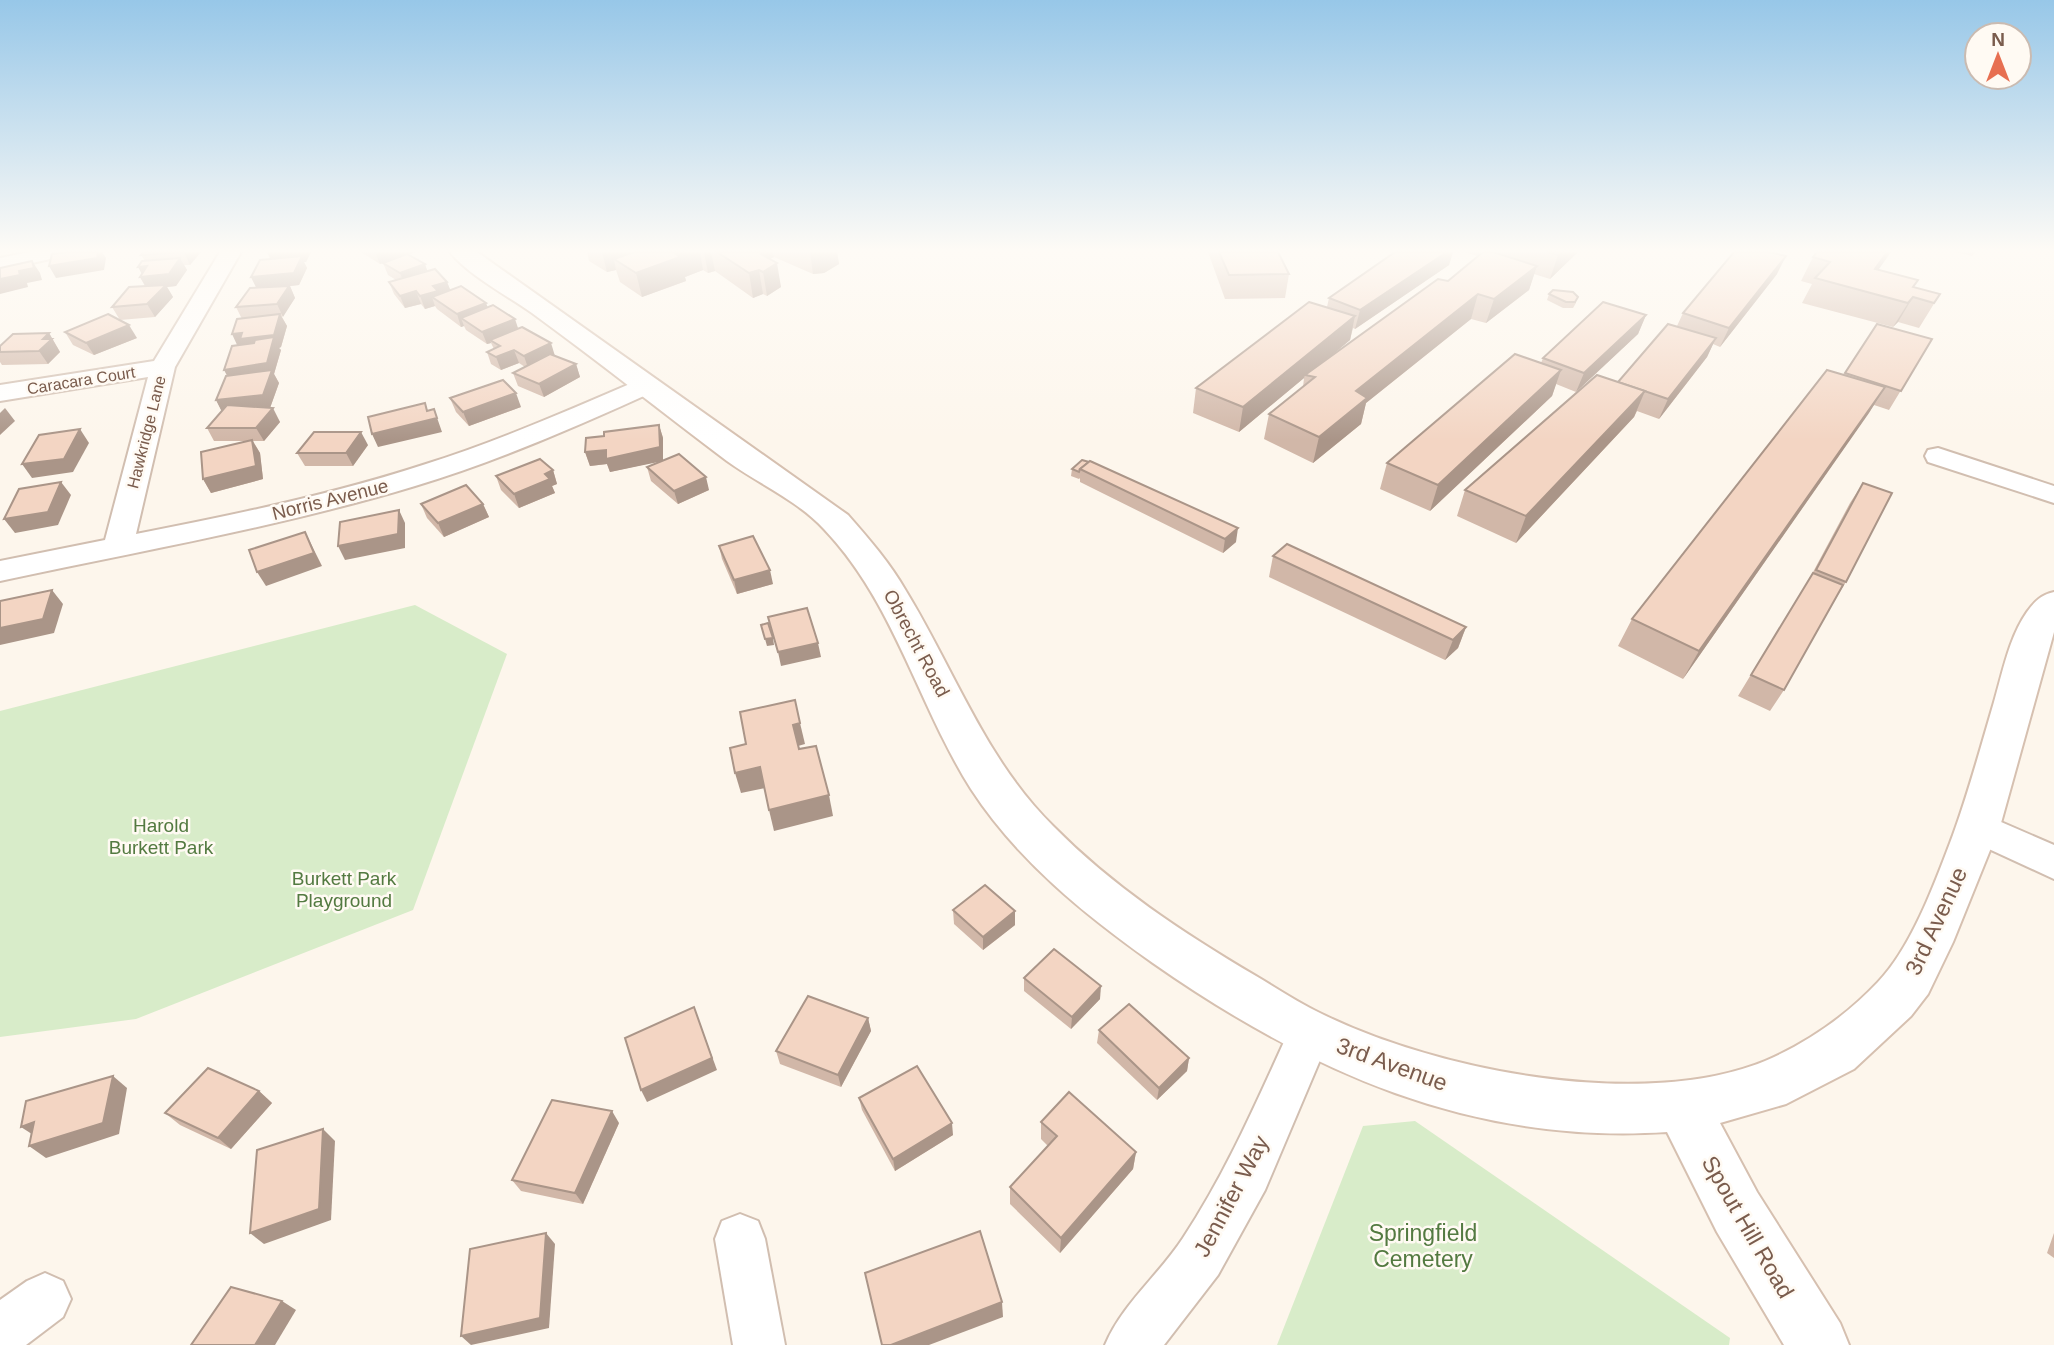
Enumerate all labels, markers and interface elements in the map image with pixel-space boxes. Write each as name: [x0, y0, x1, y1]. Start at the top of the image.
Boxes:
north arrow: [1963, 21, 2033, 91]
text: N: [1991, 29, 2005, 50]
street label: Caracara Court: [26, 363, 137, 397]
street label: Hawkridge Lane: [124, 374, 169, 490]
street label: Norris Avenue: [270, 475, 390, 524]
street label: Obrecht Road: [880, 586, 954, 700]
park label: Harold Burkett Park: [109, 815, 214, 858]
street label: 3rd Avenue: [1900, 863, 1972, 979]
park label: Burkett Park Playground: [292, 868, 397, 911]
street label: 3rd Avenue: [1333, 1032, 1451, 1096]
street label: Jennifer Way: [1188, 1131, 1274, 1261]
street label: Spout Hill Road: [1697, 1151, 1799, 1303]
park label: Springfield Cemetery: [1369, 1220, 1477, 1272]

